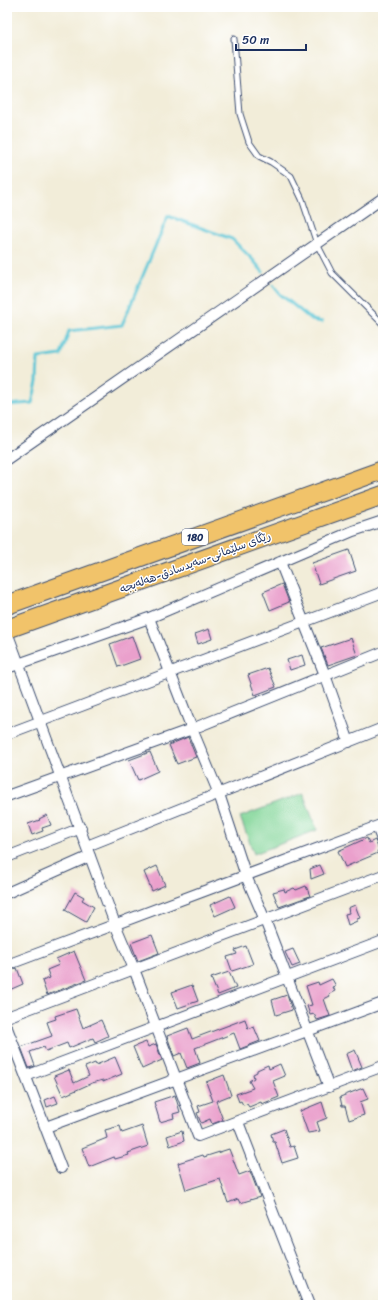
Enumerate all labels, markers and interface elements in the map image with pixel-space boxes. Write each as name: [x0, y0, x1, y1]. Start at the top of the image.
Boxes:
scale bar: [236, 26, 306, 52]
text: 50 m: [242, 29, 269, 51]
street label: رێگای سلێمانی-سەیدسادق-هەلەبجە: [117, 526, 273, 599]
road number: 180: [182, 529, 208, 545]

